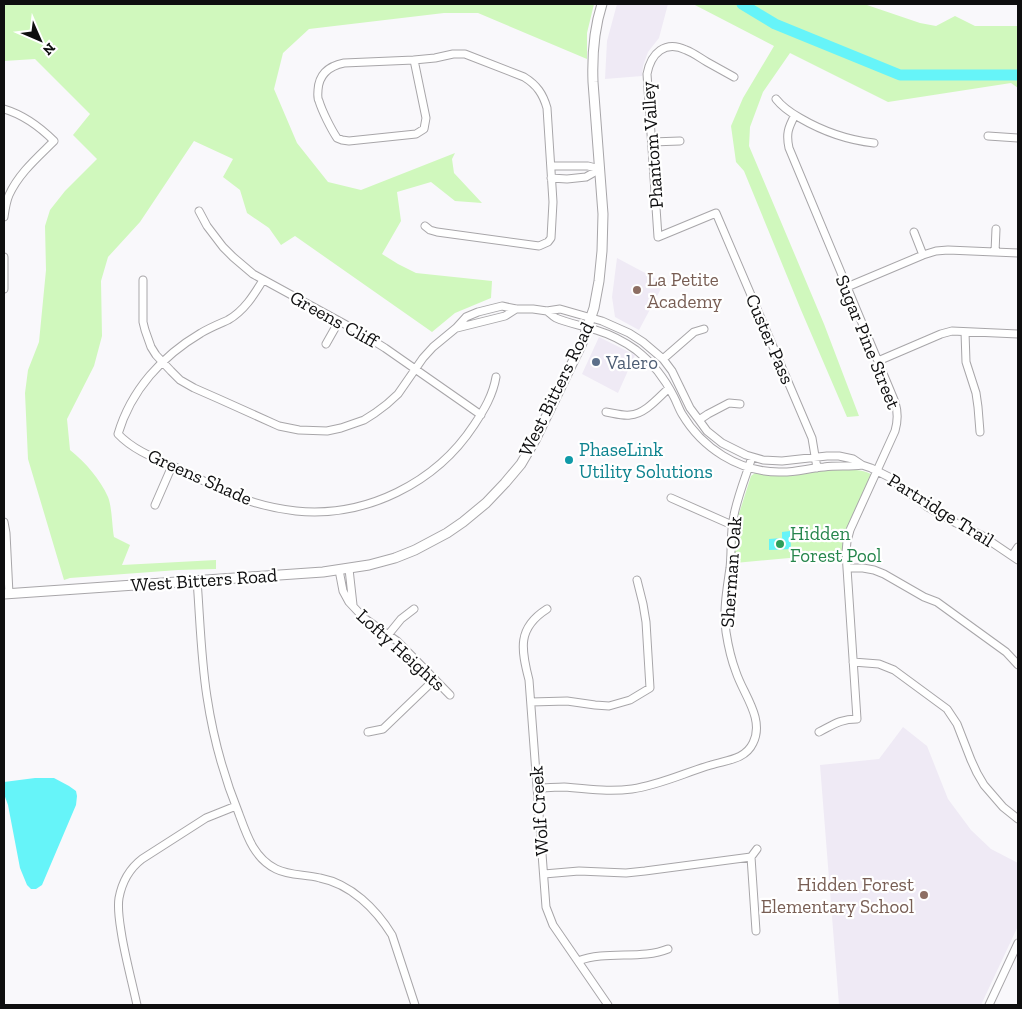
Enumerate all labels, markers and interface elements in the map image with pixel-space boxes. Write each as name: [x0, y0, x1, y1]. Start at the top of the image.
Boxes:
north arrow: [15, 15, 65, 65]
text: N: [39, 39, 59, 59]
street label: Phantom Valley: [636, 80, 668, 209]
place label: La Petite Academy: [647, 268, 722, 313]
street label: Sugar Pine Street: [831, 271, 905, 413]
marker: La Petite Academy: [631, 284, 643, 296]
street label: Greens Cliff: [286, 285, 383, 353]
street label: Custer Pass: [741, 290, 799, 388]
street label: West Bitters Road: [513, 317, 599, 460]
place label: Valero: [605, 351, 658, 374]
marker: Valero: [590, 356, 602, 368]
place label: PhaseLink Utility Solutions: [579, 438, 713, 483]
street label: Greens Shade: [144, 444, 256, 510]
marker: PhaseLink Utility Solutions: [563, 454, 575, 466]
street label: Partridge Trail: [884, 468, 998, 552]
street label: Sherman Oak: [716, 516, 746, 628]
place label: Hidden Forest Pool: [790, 522, 882, 567]
marker: Hidden Forest Pool: [774, 538, 786, 550]
street label: West Bitters Road: [130, 563, 279, 597]
street label: Lofty Heights: [352, 604, 450, 696]
street label: Wolf Creek: [524, 765, 554, 857]
place label: Hidden Forest Elementary School: [761, 873, 914, 918]
marker: Hidden Forest Elementary School: [918, 889, 930, 901]

